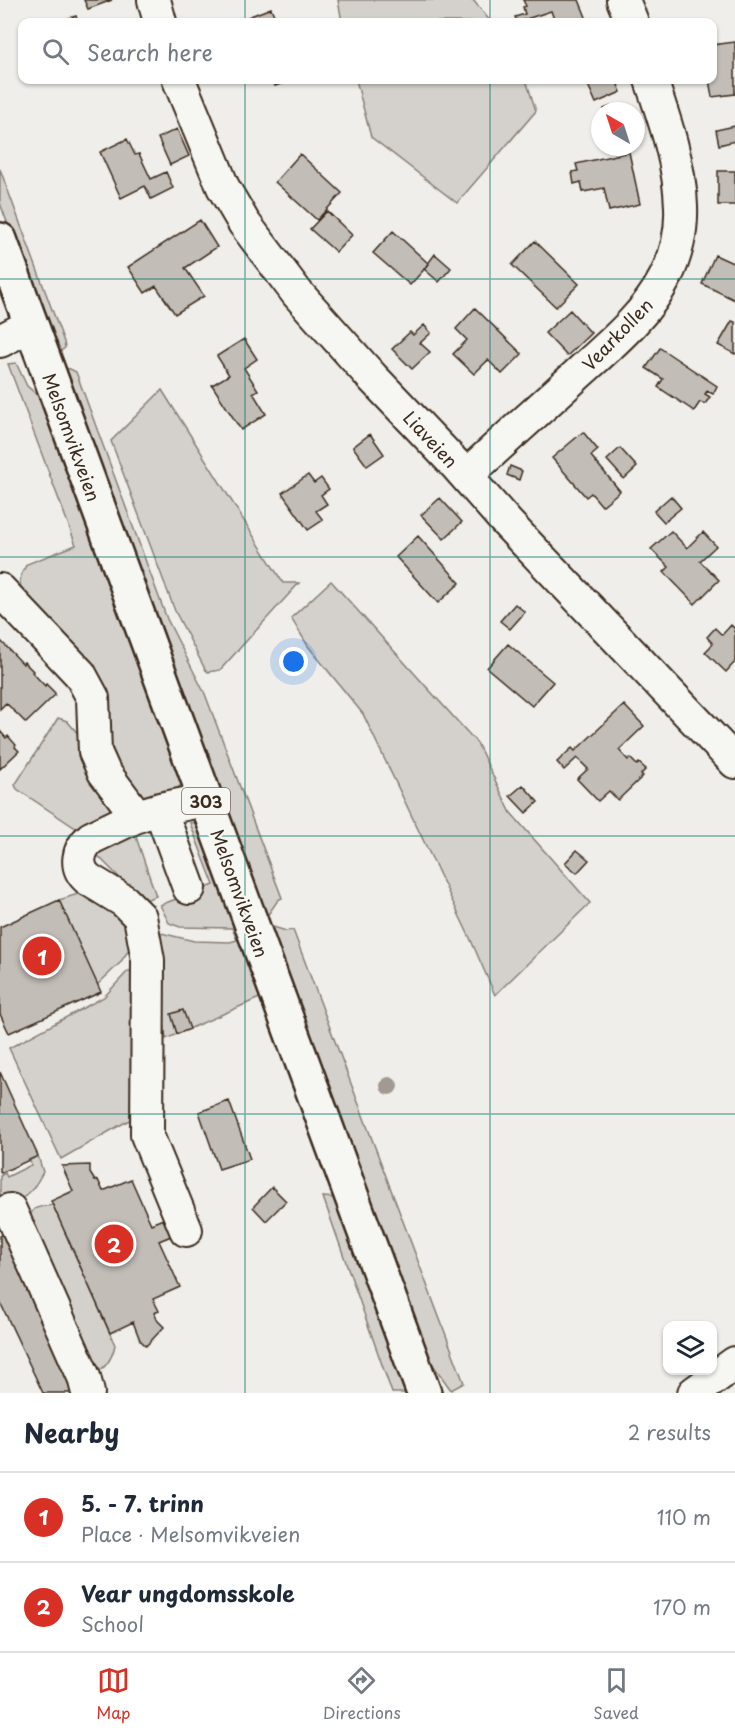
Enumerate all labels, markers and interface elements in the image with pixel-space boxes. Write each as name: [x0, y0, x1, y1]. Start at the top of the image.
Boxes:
search box: [18, 18, 717, 84]
icon: search: [39, 35, 72, 68]
text: Search here: [87, 35, 213, 68]
north arrow: [591, 102, 645, 156]
street label: Vearkollen: [575, 292, 659, 376]
street label: Melsomvikveien: [36, 369, 108, 505]
street label: Liaveien: [397, 404, 465, 474]
your location: [279, 647, 308, 676]
road number: 303: [182, 788, 230, 814]
street label: Melsomvikveien: [204, 825, 276, 961]
pin: 1: [22, 934, 62, 978]
pin: 2: [94, 1222, 134, 1266]
map controls: [663, 1321, 717, 1375]
button: layers: [663, 1321, 717, 1375]
text: Nearby: [24, 1413, 119, 1452]
text: 2 results: [628, 1417, 711, 1447]
text: 5. - 7. trinn: [81, 1486, 204, 1519]
text: 1: [39, 1502, 48, 1532]
text: 110 m: [657, 1502, 711, 1532]
text: Place · Melsomvikveien: [81, 1519, 300, 1549]
text: Vear ungdomsskole: [81, 1576, 295, 1609]
text: 2: [36, 1592, 51, 1622]
text: 170 m: [653, 1592, 711, 1622]
text: School: [81, 1609, 144, 1639]
tab: Map: [96, 1664, 130, 1724]
tab: Directions: [323, 1664, 401, 1724]
tab: Saved: [593, 1664, 639, 1724]

